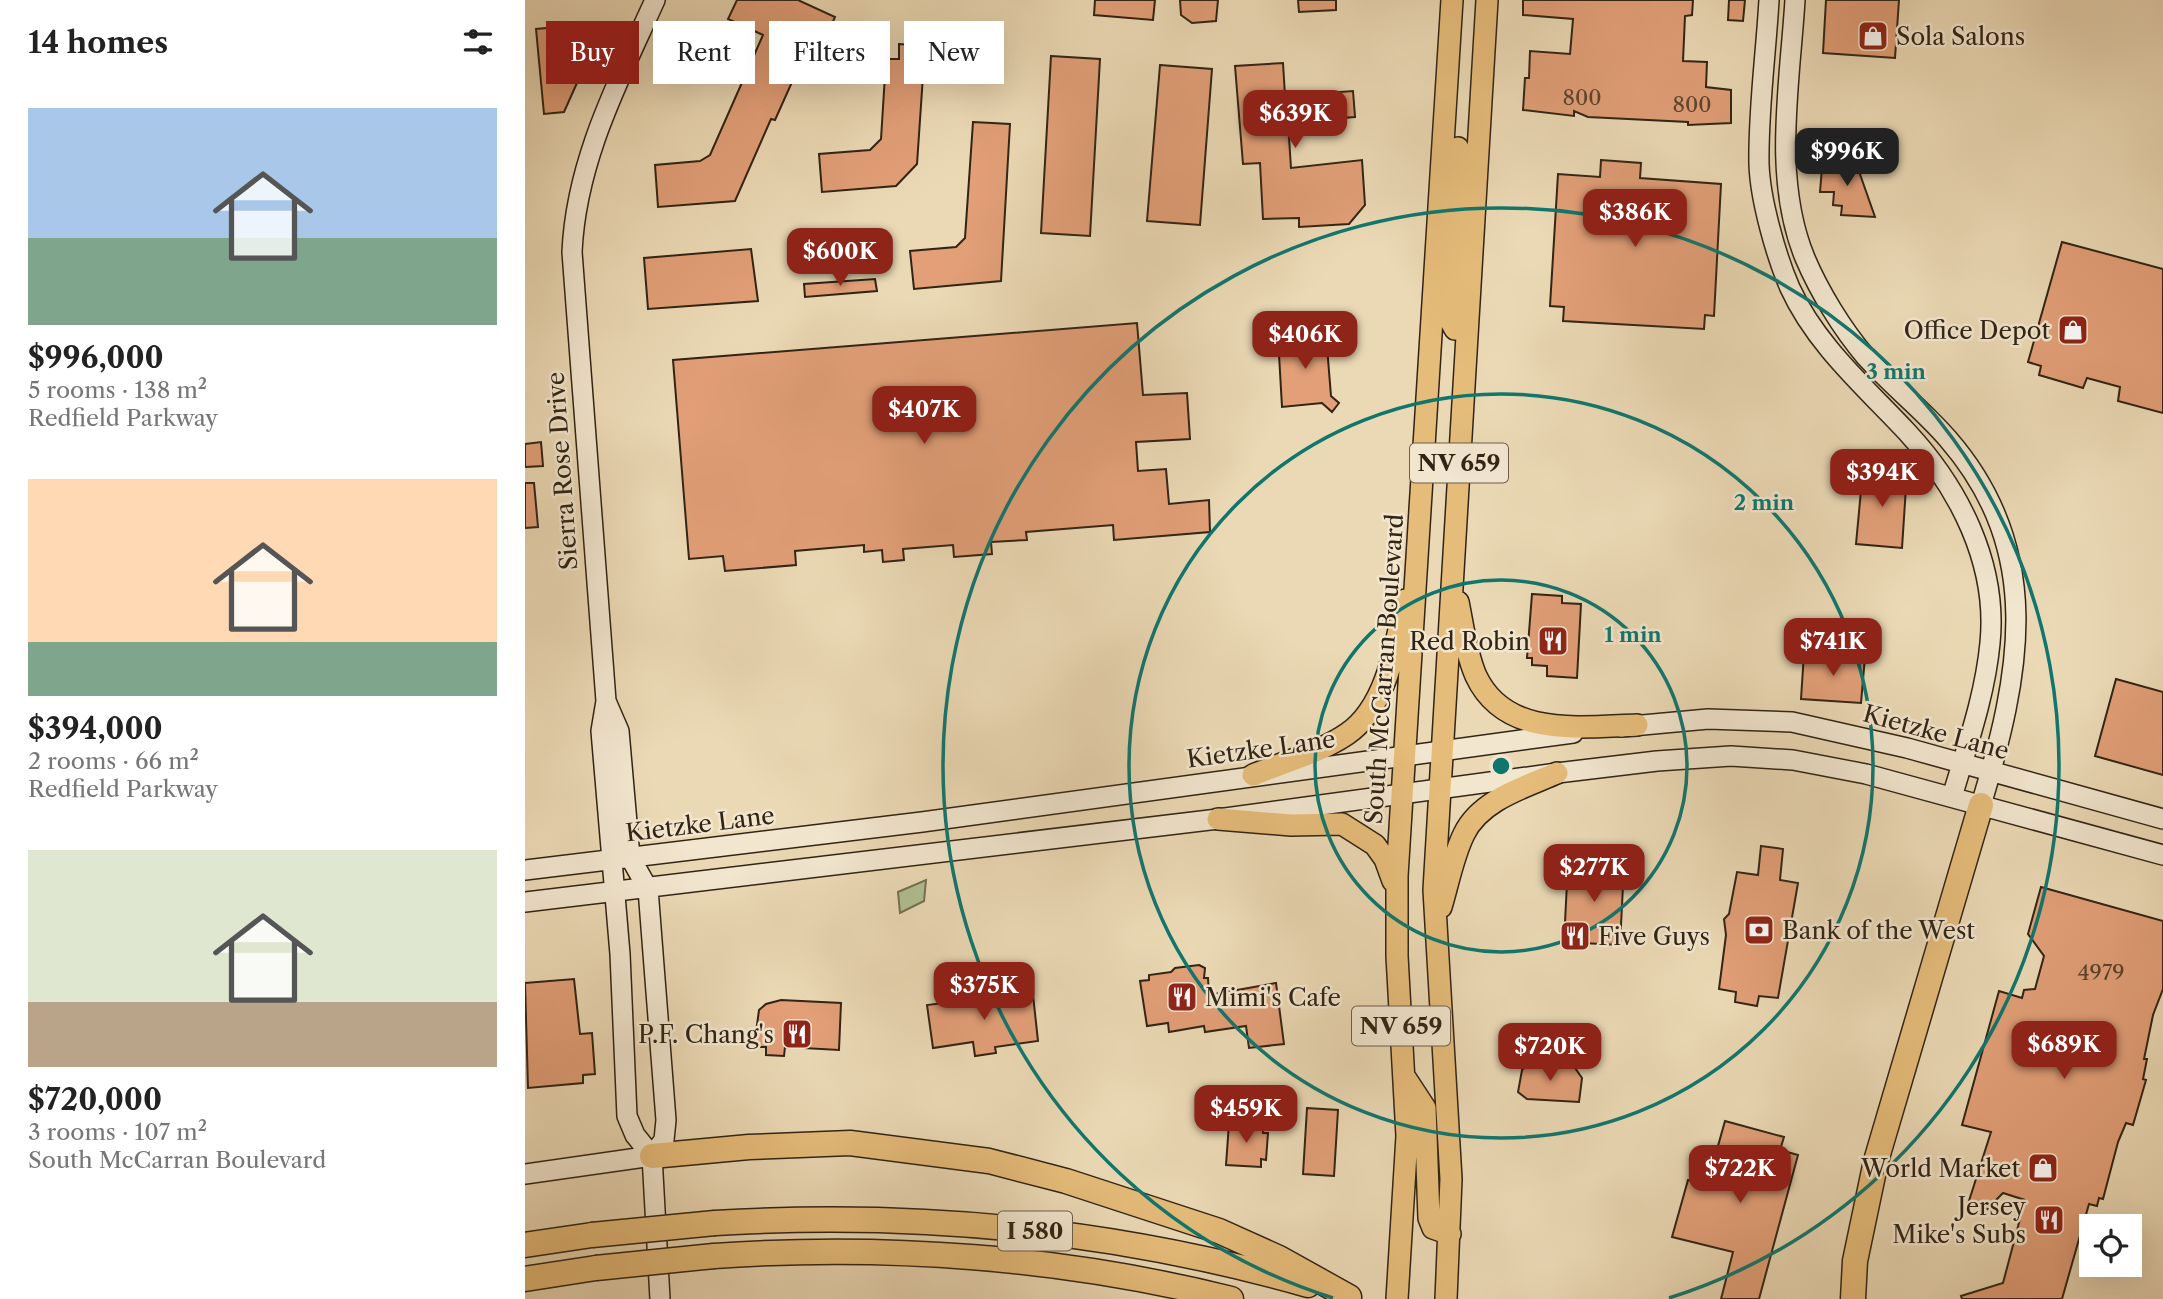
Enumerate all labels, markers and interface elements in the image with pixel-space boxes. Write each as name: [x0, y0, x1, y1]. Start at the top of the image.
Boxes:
shop icon: Sola Salons: [1856, 19, 1890, 53]
chip: Buy: [546, 21, 639, 84]
chip: Rent: [653, 21, 755, 84]
chip: Filters: [769, 21, 890, 84]
chip: New: [904, 21, 1004, 84]
place label: Sola Salons: [1896, 22, 2025, 51]
icon: filters: [459, 23, 497, 61]
text: 14 homes: [28, 24, 168, 61]
house number: 800: [1562, 85, 1602, 110]
pin: $639K: [1246, 90, 1344, 150]
house number: 800: [1672, 92, 1712, 117]
text: $639K: [1259, 99, 1331, 127]
pin: $996K: [1798, 128, 1896, 188]
text: $996K: [1811, 137, 1883, 165]
icon: home: [200, 153, 326, 279]
pin: $386K: [1586, 190, 1684, 249]
text: $386K: [1599, 198, 1671, 226]
pin: $600K: [791, 229, 889, 288]
text: $600K: [803, 237, 877, 265]
pin: $406K: [1256, 312, 1354, 371]
shop icon: Office Depot: [2056, 313, 2090, 347]
place label: Office Depot: [1904, 316, 2051, 345]
text: $406K: [1268, 320, 1342, 348]
text: $996,000: [28, 339, 164, 376]
text: 3 min: [1866, 359, 1927, 384]
street label: Sierra Rose Drive: [541, 371, 583, 571]
text: 5 rooms · 138 m²: [28, 376, 207, 404]
pin: $407K: [875, 386, 973, 446]
text: $407K: [888, 395, 960, 423]
text: Redfield Parkway: [28, 404, 218, 432]
road number: NV 659: [1410, 444, 1508, 482]
pin: $394K: [1833, 449, 1931, 509]
text: $394K: [1846, 458, 1918, 486]
text: 2 min: [1734, 490, 1795, 515]
street label: South McCarran Boulevard: [1359, 512, 1409, 825]
icon: home: [200, 524, 326, 650]
pin: $741K: [1784, 618, 1882, 678]
text: 1 min: [1604, 622, 1662, 647]
restaurant icon: Red Robin: [1536, 624, 1570, 658]
place label: Red Robin: [1409, 627, 1530, 656]
text: $741K: [1800, 627, 1866, 655]
street label: Kietzke Lane: [1860, 699, 2012, 765]
text: $394,000: [28, 710, 163, 747]
street label: Kietzke Lane: [1185, 724, 1337, 774]
text: 2 rooms · 66 m²: [28, 747, 199, 775]
centre of rings: [1489, 754, 1513, 778]
text: Redfield Parkway: [28, 775, 218, 803]
street label: Kietzke Lane: [624, 800, 776, 848]
pin: $277K: [1545, 844, 1643, 904]
text: $277K: [1560, 853, 1628, 881]
icon: home: [200, 895, 326, 1021]
bank icon: Bank of the West: [1742, 913, 1776, 947]
place label: Bank of the West: [1782, 916, 1975, 945]
restaurant icon: Five Guys: [1558, 919, 1592, 953]
place label: Five Guys: [1598, 922, 1710, 951]
house number: 4979: [2077, 960, 2125, 985]
pin: $375K: [935, 962, 1033, 1022]
text: $375K: [950, 971, 1018, 999]
restaurant icon: Mimi's Cafe: [1165, 980, 1199, 1014]
place label: Mimi's Cafe: [1205, 983, 1341, 1012]
road number: NV 659: [1352, 1007, 1450, 1046]
restaurant icon: P.F. Chang's: [780, 1017, 814, 1051]
place label: P.F. Chang's: [638, 1020, 774, 1049]
pin: $689K: [2015, 1021, 2113, 1081]
pin: $720K: [1501, 1024, 1599, 1083]
text: $689K: [2028, 1030, 2100, 1058]
text: $720K: [1514, 1032, 1586, 1060]
text: $720,000: [28, 1081, 162, 1118]
pin: $459K: [1197, 1086, 1295, 1145]
text: $459K: [1210, 1094, 1282, 1122]
text: 3 rooms · 107 m²: [28, 1118, 207, 1146]
text: South McCarran Boulevard: [28, 1146, 326, 1174]
pin: $722K: [1691, 1146, 1789, 1205]
shop icon: World Market: [2026, 1151, 2060, 1185]
text: $722K: [1705, 1154, 1775, 1182]
place label: World Market: [1860, 1154, 2021, 1183]
place label: Jersey Mike's Subs: [1892, 1192, 2027, 1249]
restaurant icon: Jersey Mike's Subs: [2032, 1203, 2066, 1237]
road number: I 580: [998, 1212, 1072, 1250]
map controls: [2079, 1214, 2142, 1277]
button: locate: [2079, 1214, 2142, 1277]

